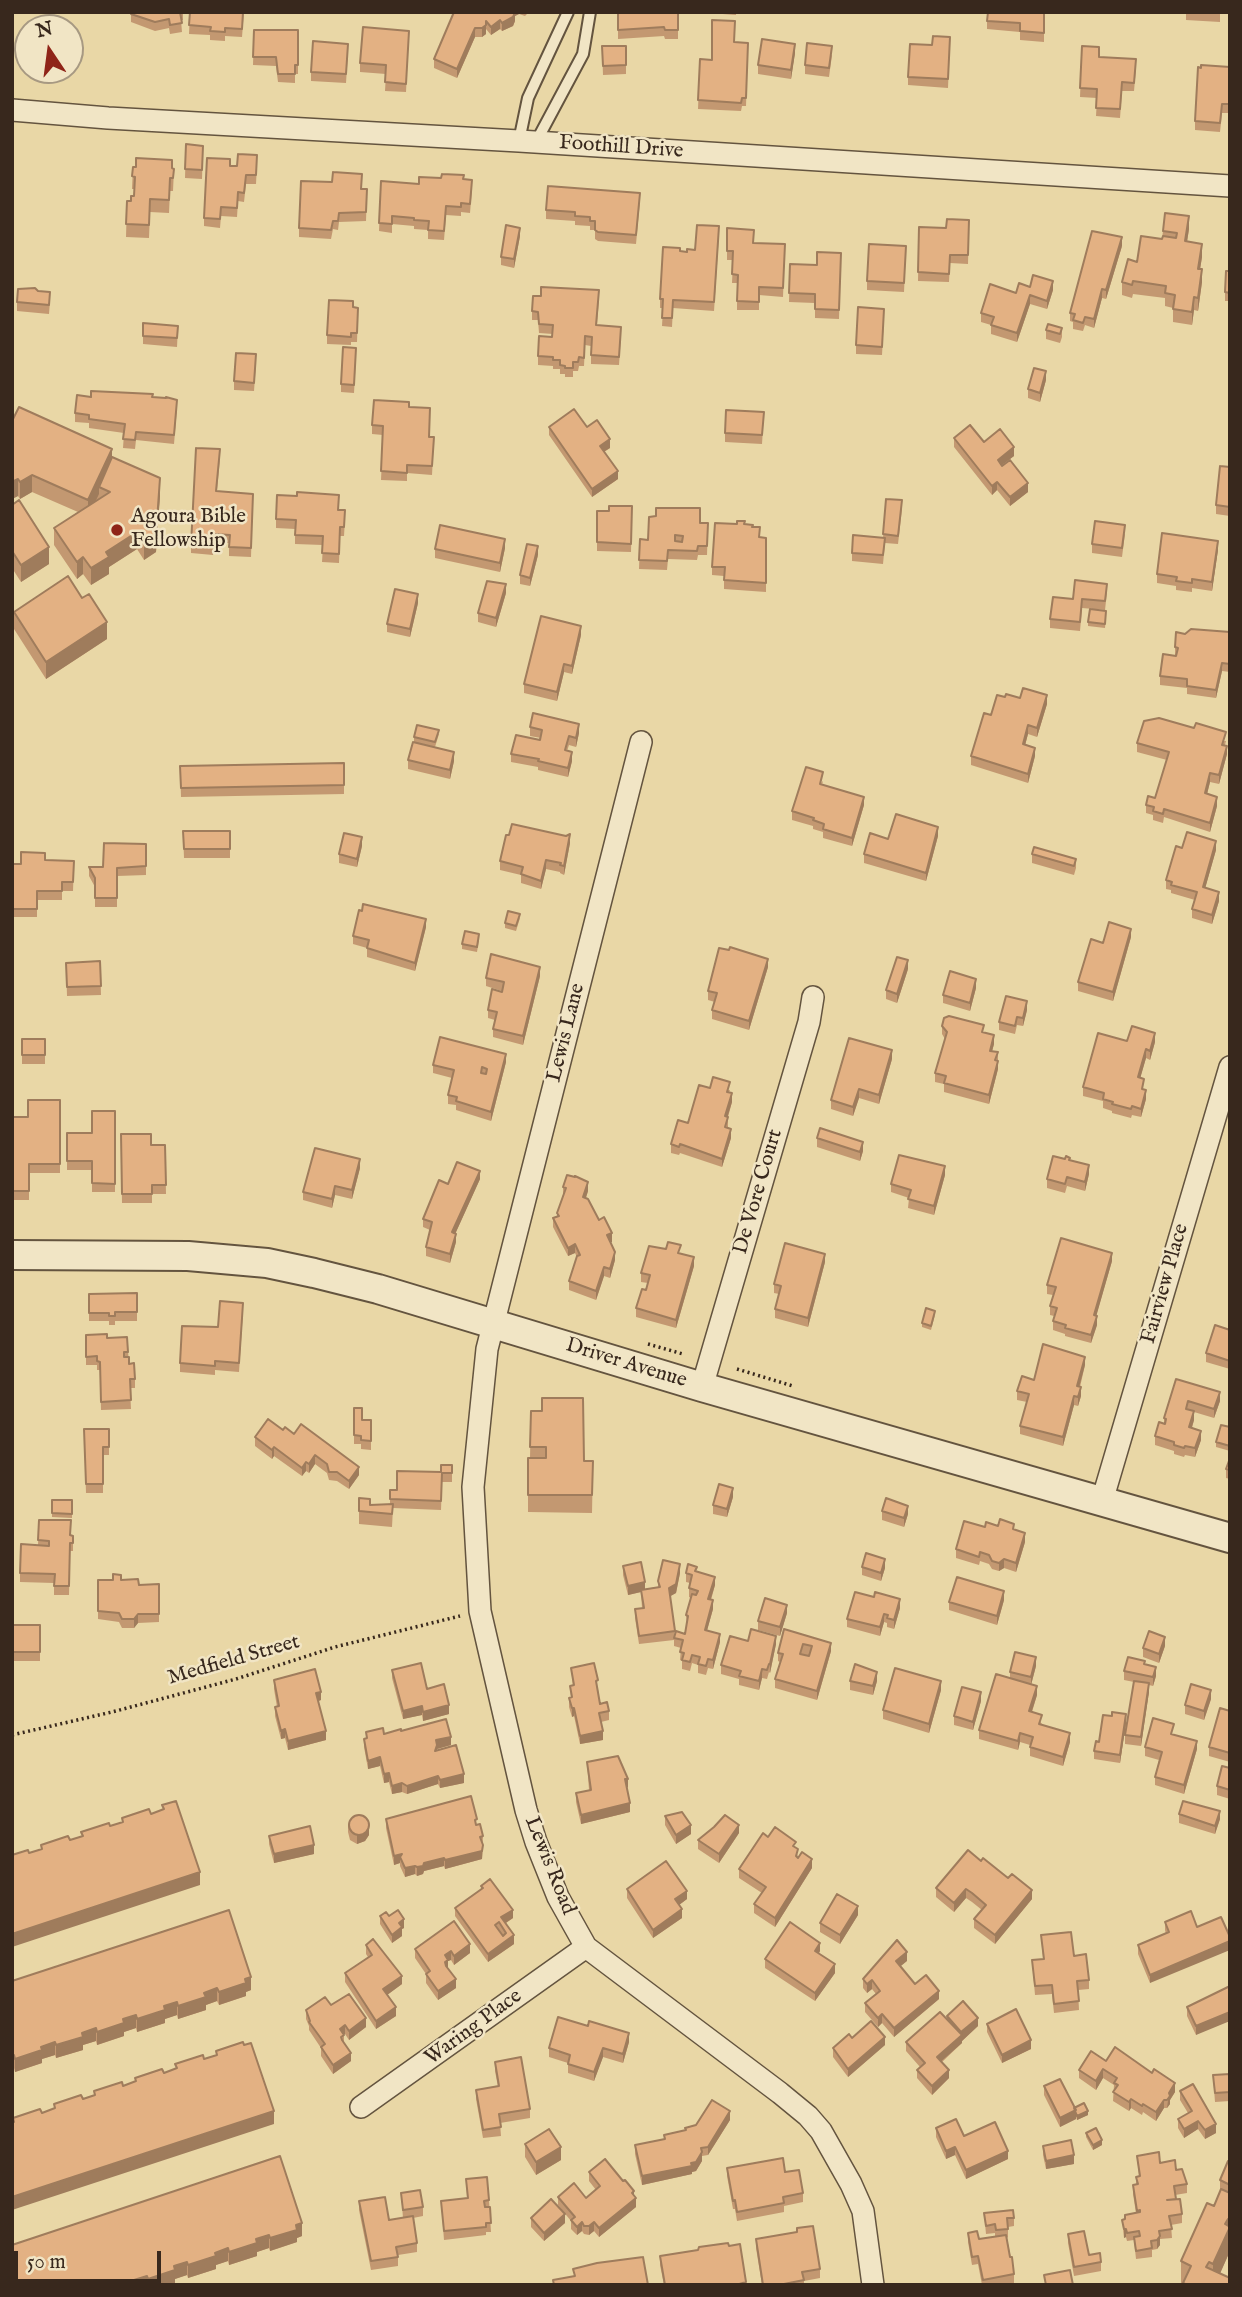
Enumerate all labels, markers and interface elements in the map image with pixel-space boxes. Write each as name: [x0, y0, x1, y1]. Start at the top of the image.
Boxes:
north arrow: [14, 14, 84, 84]
text: N: [34, 17, 55, 44]
street label: Foothill Drive: [558, 131, 684, 165]
place label: Agoura Bible Fellowship: [131, 505, 246, 555]
marker: Agoura Bible Fellowship: [109, 522, 125, 538]
street label: Lewis Lane: [543, 981, 591, 1085]
street label: De Vore Court: [729, 1127, 789, 1257]
street label: Fairview Place: [1137, 1221, 1195, 1347]
street label: Driver Avenue: [562, 1334, 690, 1394]
street label: Medfield Street: [165, 1630, 303, 1692]
street label: Lewis Road: [518, 1813, 580, 1919]
street label: Waring Place: [421, 1984, 527, 2072]
scale bar: [18, 2238, 164, 2282]
text: 50 m: [27, 2249, 66, 2276]

